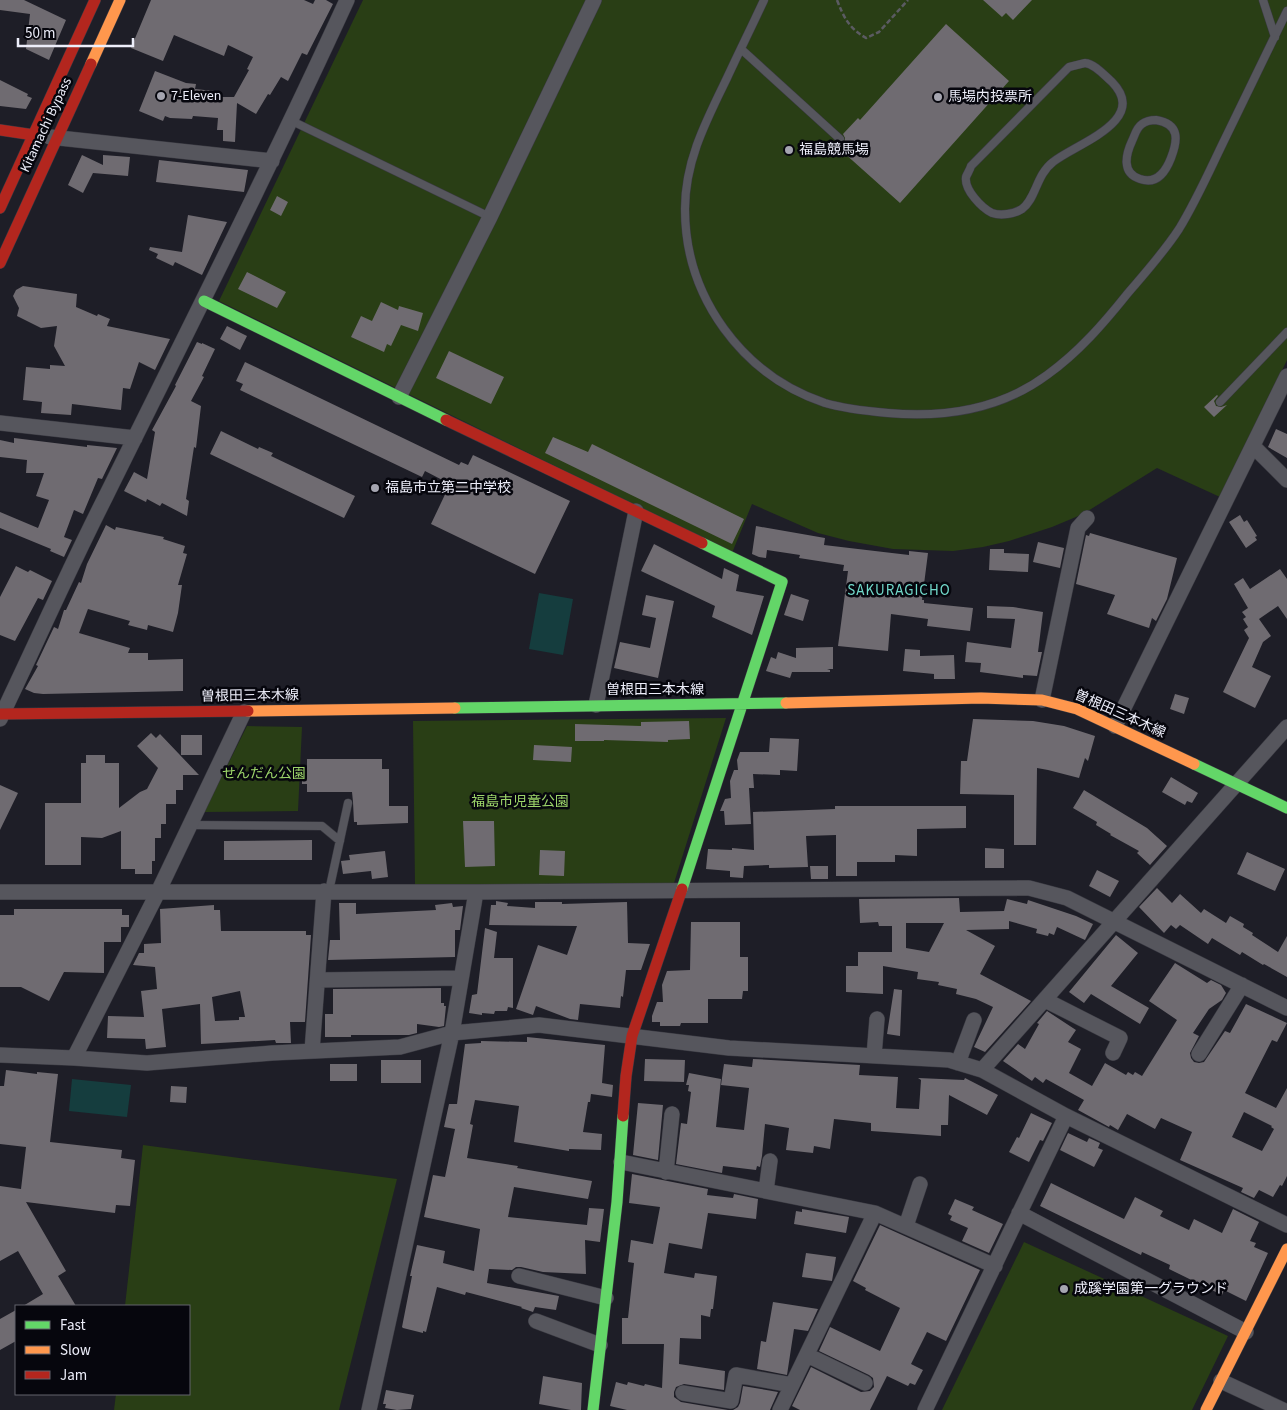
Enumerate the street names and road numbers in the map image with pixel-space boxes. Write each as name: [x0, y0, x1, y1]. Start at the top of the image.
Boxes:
street label: Kitamachi Bypass: [15, 74, 77, 176]
street label: 曽根田三本木線: [606, 680, 704, 700]
street label: 曽根田三本木線: [201, 685, 299, 707]
street label: 曽根田三本木線: [1071, 685, 1169, 743]

